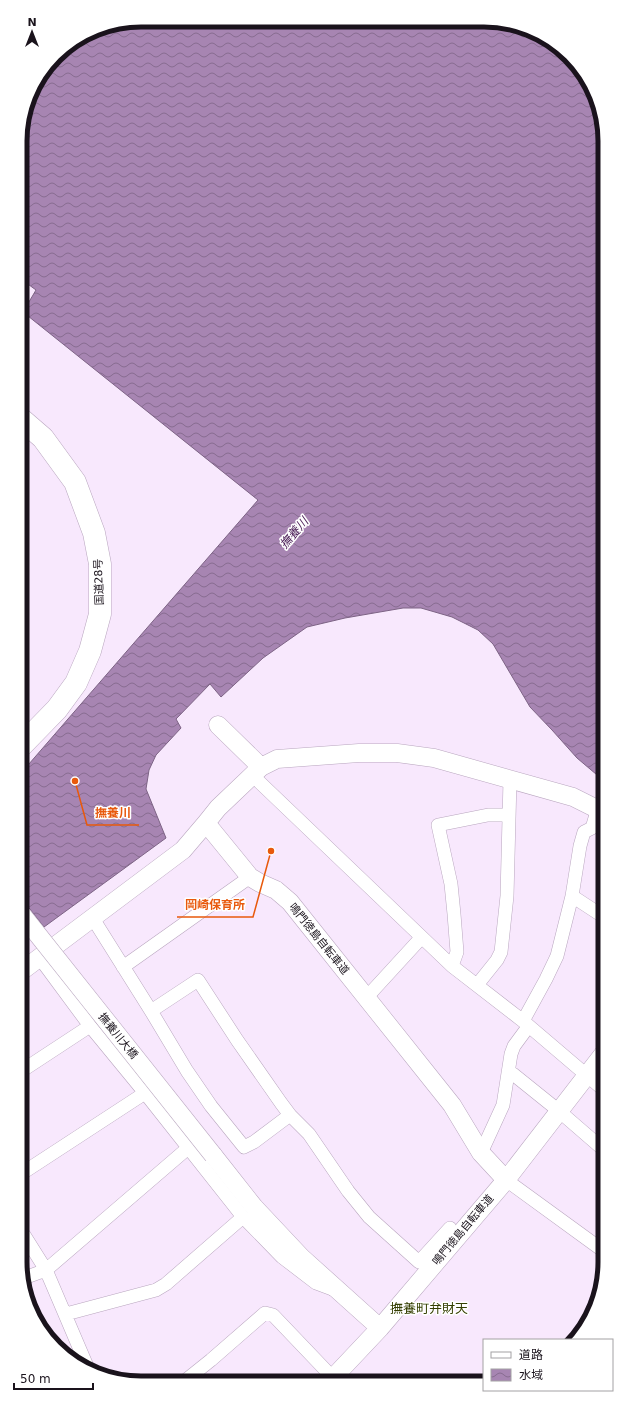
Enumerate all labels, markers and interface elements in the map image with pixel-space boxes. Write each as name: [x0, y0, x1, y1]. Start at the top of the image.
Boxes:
north arrow: [12, 12, 52, 52]
text: N: [27, 16, 37, 29]
water label: 撫養川: [277, 513, 312, 551]
street label: 国道28号: [92, 558, 106, 606]
callout: 撫養川: [87, 801, 139, 825]
text: 撫養川: [95, 806, 131, 820]
callout: 岡崎保育所: [177, 893, 253, 917]
text: 岡崎保育所: [185, 898, 245, 912]
street label: 鳴門徳島自転車道: [286, 901, 352, 977]
street label: 撫養川大橋: [96, 1011, 140, 1061]
street label: 鳴門徳島自転車道: [430, 1192, 496, 1268]
district label: 撫養町弁財天: [390, 1301, 468, 1316]
legend: [483, 1339, 613, 1391]
text: 道路: [519, 1348, 543, 1362]
scale bar: [14, 1365, 93, 1391]
text: 水域: [519, 1368, 543, 1382]
text: 50 m: [20, 1372, 51, 1386]

